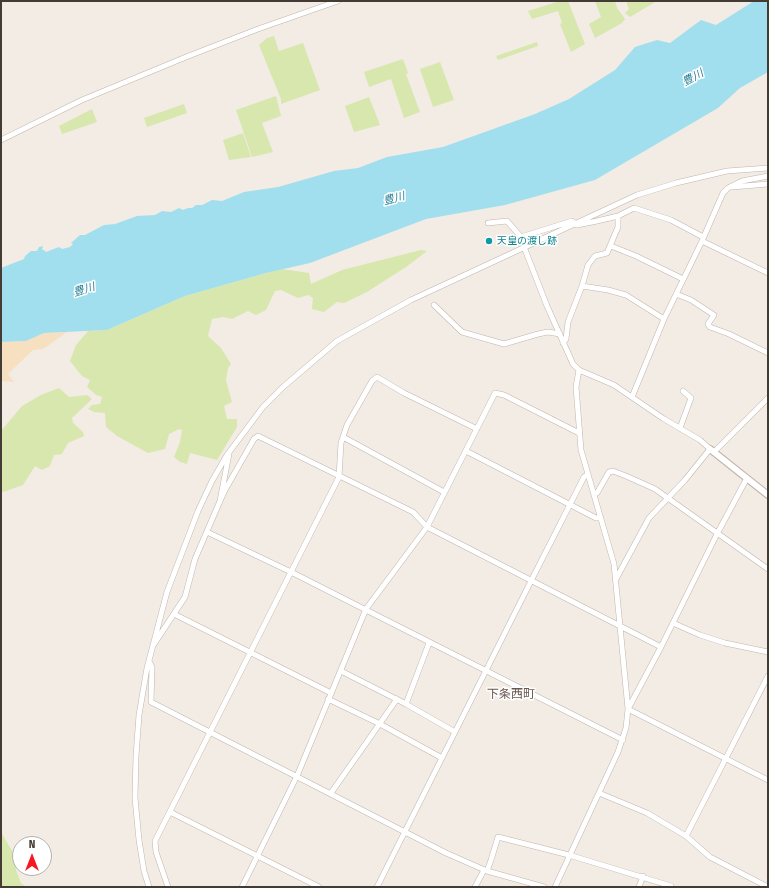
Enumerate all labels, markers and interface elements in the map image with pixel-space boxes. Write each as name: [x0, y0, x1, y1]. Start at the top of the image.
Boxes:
water label: 豊川: [680, 67, 706, 89]
water label: 豊川: [382, 190, 406, 208]
place label: 天皇の渡し跡: [497, 235, 557, 247]
marker: 天皇の渡し跡: [484, 236, 494, 246]
water label: 豊川: [72, 280, 96, 300]
district label: 下条西町: [487, 688, 535, 702]
north arrow: [12, 836, 52, 876]
text: N: [29, 838, 35, 851]

